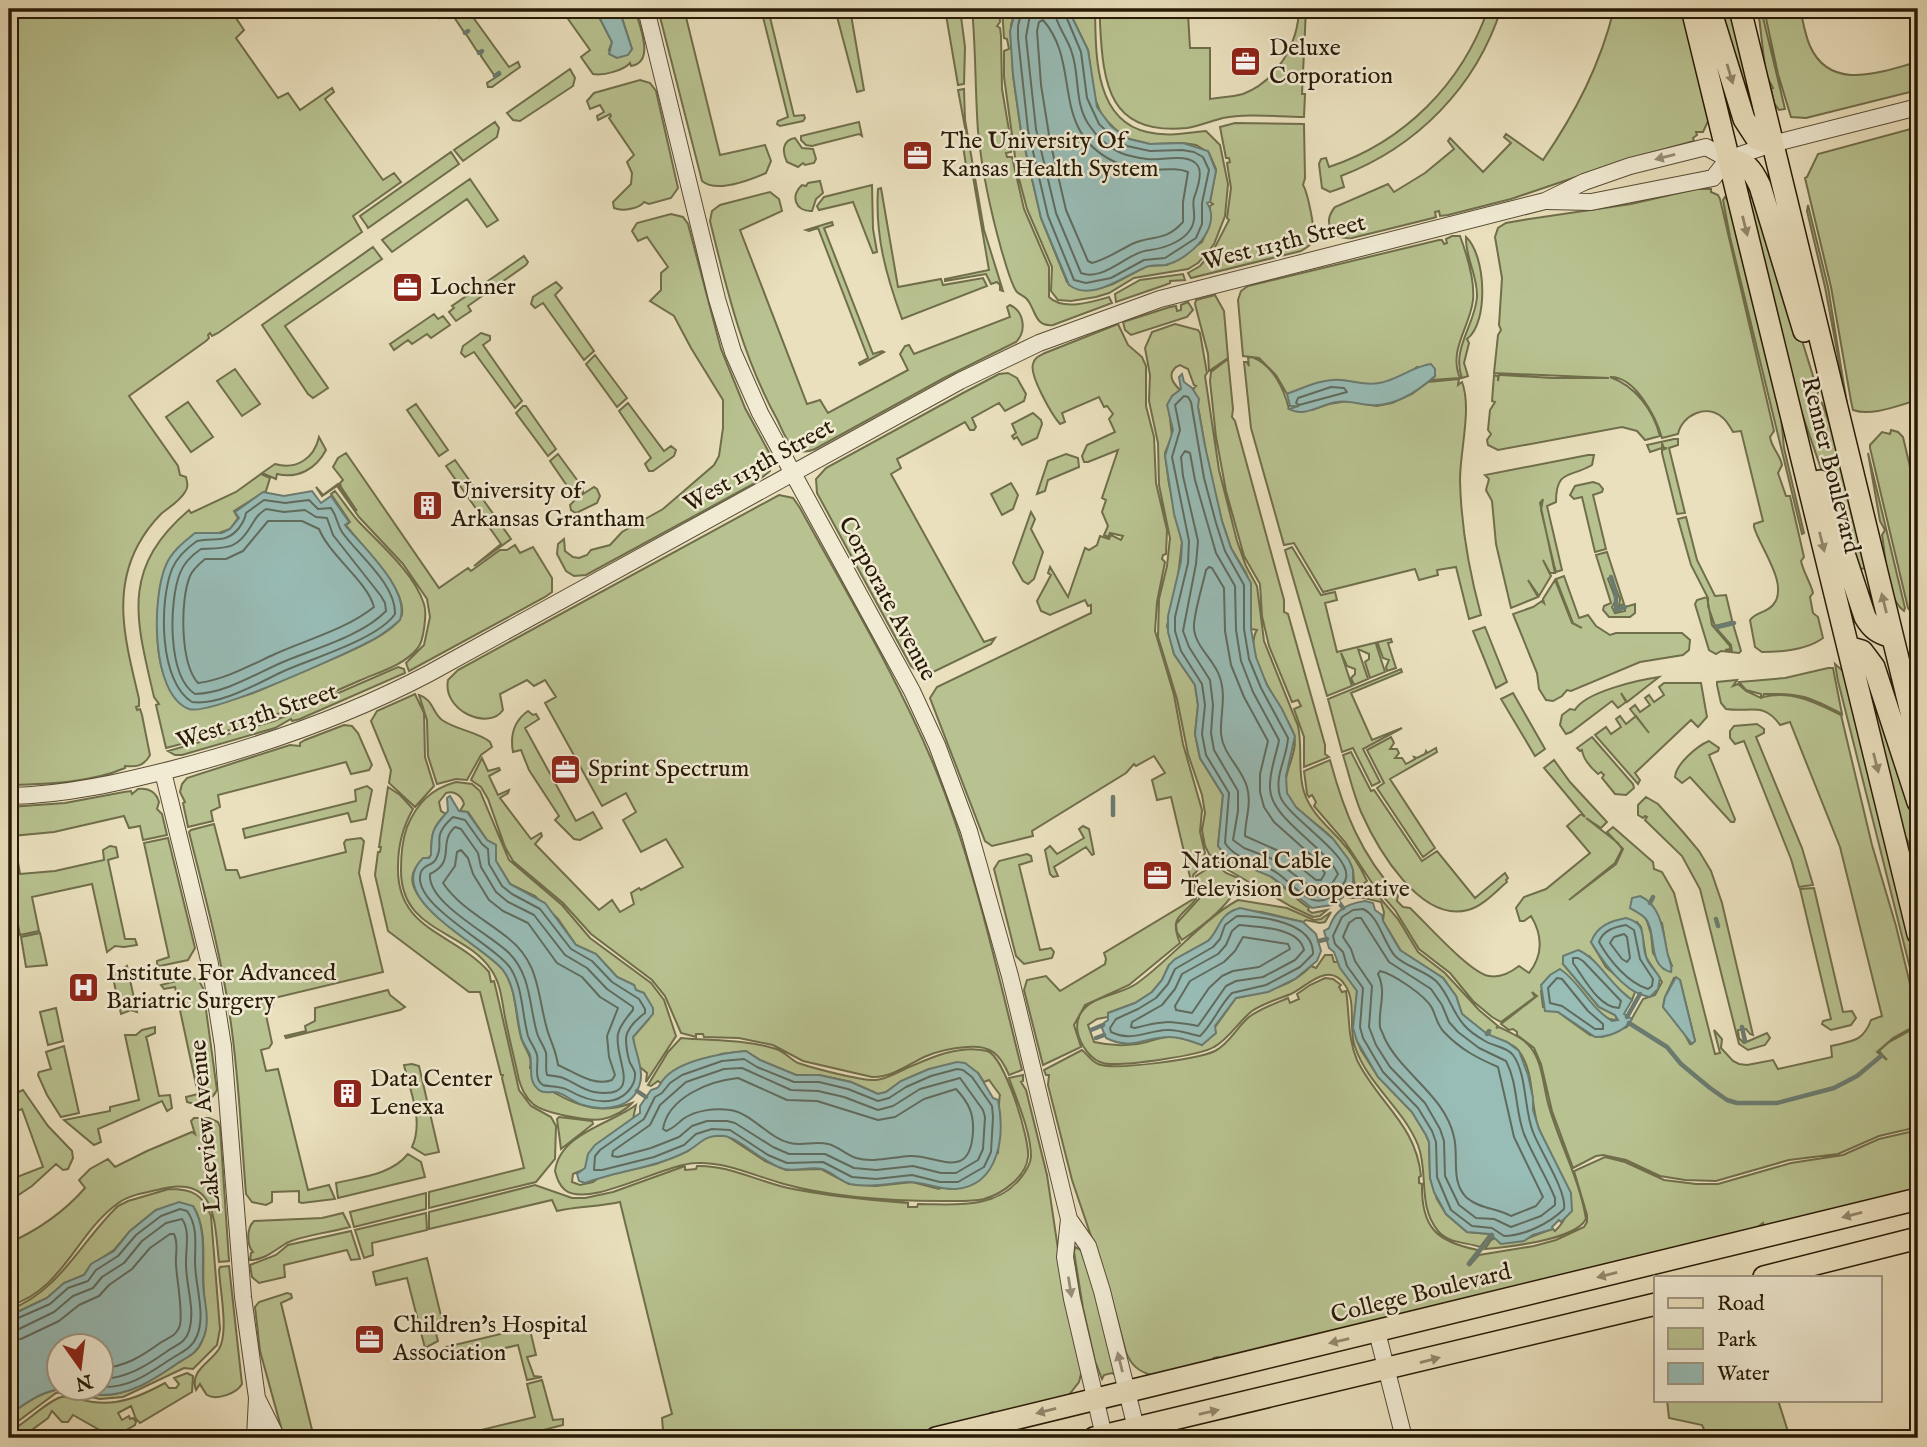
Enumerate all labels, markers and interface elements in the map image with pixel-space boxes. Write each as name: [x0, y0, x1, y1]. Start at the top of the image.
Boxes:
place label: Deluxe Corporation: [1269, 33, 1393, 92]
office icon: Deluxe Corporation: [1229, 45, 1263, 79]
one-way arrow: [1725, 64, 1736, 85]
place label: The University Of Kansas Health System: [941, 126, 1159, 185]
office icon: The University Of Kansas Health System: [901, 138, 935, 172]
one-way arrow: [1654, 152, 1676, 163]
street label: West 113th Street: [1199, 208, 1369, 278]
one-way arrow: [1739, 215, 1750, 237]
office icon: Lochner: [390, 270, 424, 304]
place label: Lochner: [430, 272, 516, 303]
street label: Renner Boulevard: [1793, 373, 1867, 557]
street label: West 113th Street: [678, 412, 840, 520]
place label: University of Arkansas Grantham: [450, 476, 645, 535]
building icon: University of Arkansas Grantham: [411, 488, 445, 522]
street label: Corporate Avenue: [831, 511, 943, 687]
one-way arrow: [1817, 531, 1828, 553]
one-way arrow: [1878, 592, 1889, 614]
street label: West 113th Street: [173, 676, 341, 758]
office icon: Sprint Spectrum: [548, 752, 582, 786]
one-way arrow: [1871, 752, 1882, 774]
place label: Sprint Spectrum: [588, 754, 749, 785]
place label: National Cable Television Cooperative: [1181, 846, 1410, 905]
office icon: National Cable Television Cooperative: [1141, 858, 1175, 892]
place label: Institute For Advanced Bariatric Surgery: [106, 958, 336, 1017]
hospital icon: Institute For Advanced Bariatric Surgery: [66, 970, 100, 1004]
street label: Lakeview Avenue: [183, 1038, 229, 1214]
place label: Data Center Lenexa: [370, 1064, 493, 1123]
building icon: Data Center Lenexa: [330, 1076, 364, 1110]
one-way arrow: [1841, 1210, 1863, 1221]
street label: College Boulevard: [1328, 1257, 1514, 1331]
one-way arrow: [1596, 1270, 1618, 1281]
one-way arrow: [1065, 1276, 1076, 1298]
legend: [1654, 1276, 1882, 1402]
text: Road: [1717, 1291, 1765, 1318]
place label: Children's Hospital Association: [392, 1310, 588, 1369]
office icon: Children's Hospital Association: [353, 1322, 387, 1356]
text: Park: [1717, 1327, 1758, 1354]
north arrow: [46, 1332, 116, 1402]
one-way arrow: [1328, 1336, 1350, 1347]
one-way arrow: [1114, 1351, 1125, 1373]
one-way arrow: [1419, 1354, 1441, 1365]
text: Water: [1717, 1361, 1770, 1388]
text: N: [72, 1368, 95, 1395]
one-way arrow: [1035, 1406, 1057, 1417]
one-way arrow: [1198, 1406, 1220, 1417]

